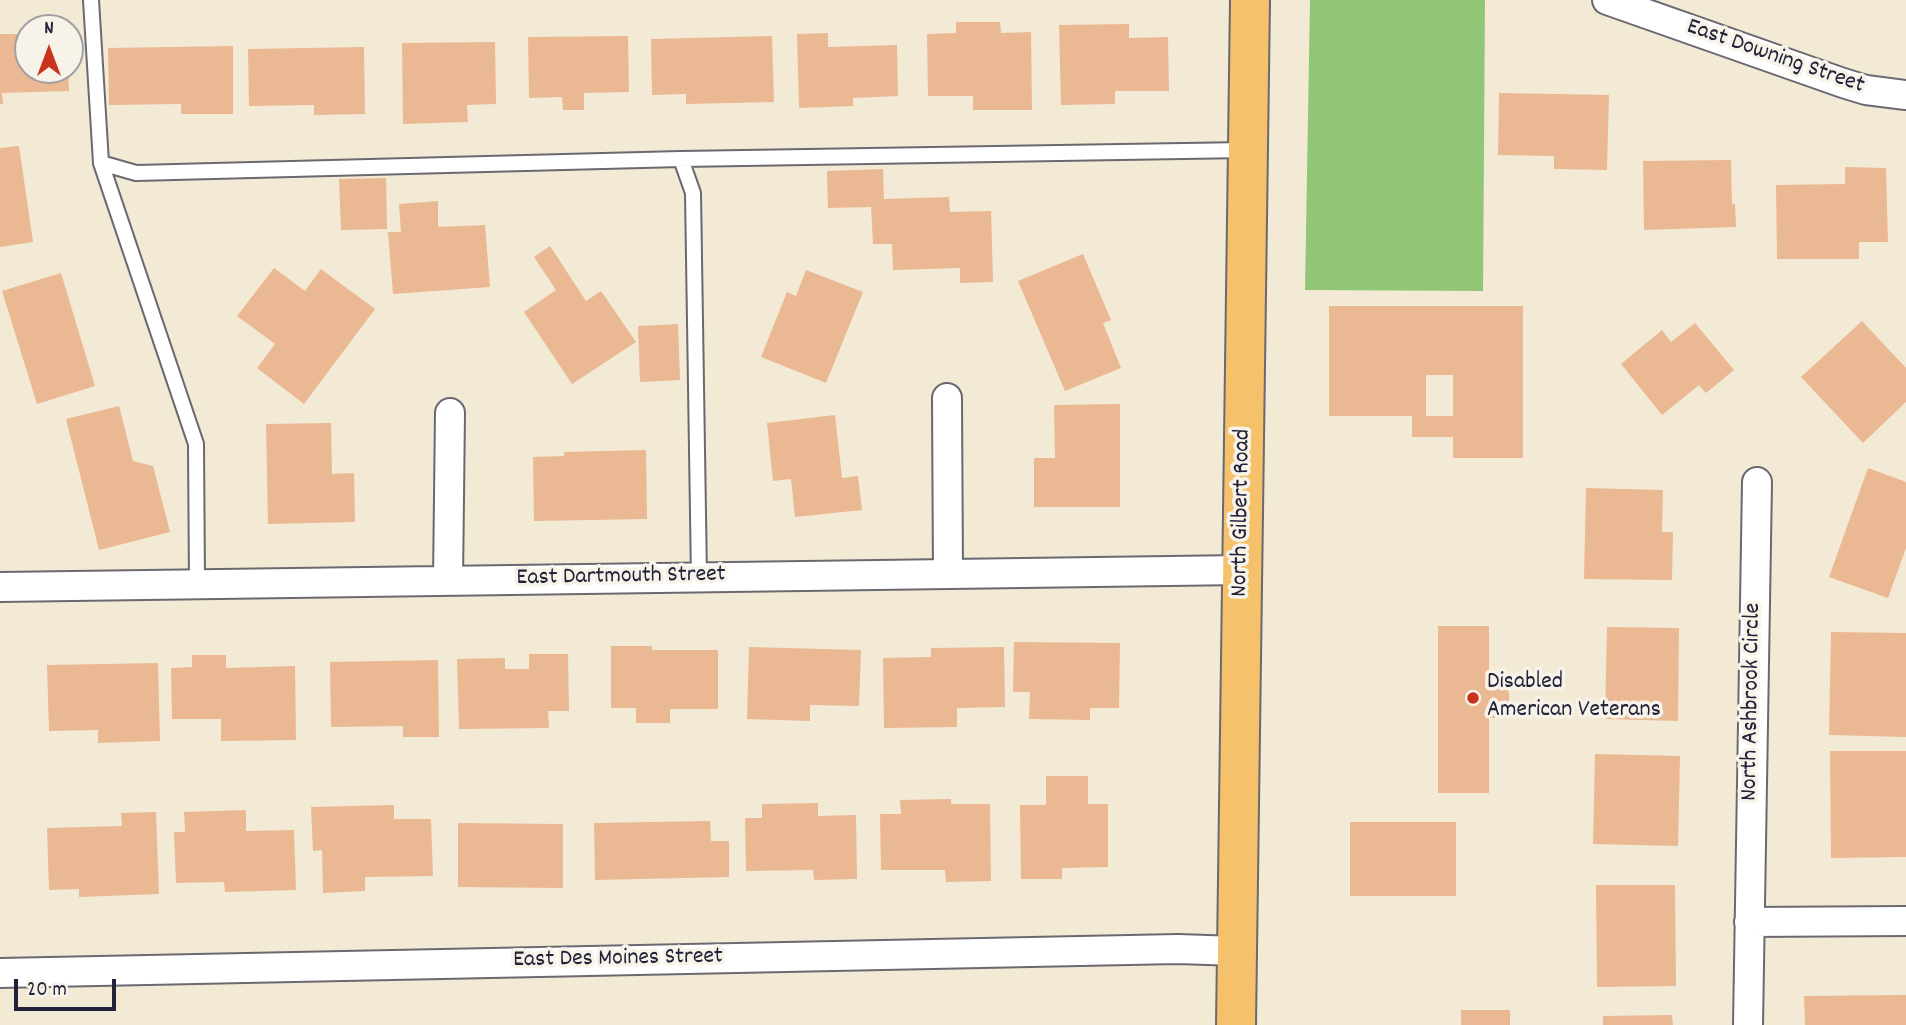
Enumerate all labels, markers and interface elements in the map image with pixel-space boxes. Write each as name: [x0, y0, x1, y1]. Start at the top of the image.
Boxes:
north arrow: [14, 14, 84, 84]
street label: East Downing Street: [1682, 14, 1868, 102]
text: N: [44, 16, 54, 43]
street label: North Gilbert Road: [1227, 429, 1259, 597]
street label: East Dartmouth Street: [516, 562, 726, 594]
street label: North Ashbrook Circle: [1737, 603, 1769, 801]
place label: Disabled American Veterans: [1487, 670, 1661, 726]
marker: Disabled American Veterans: [1465, 690, 1481, 706]
street label: East Des Moines Street: [513, 944, 723, 976]
scale bar: [18, 965, 119, 1009]
text: 20 m: [27, 976, 67, 1006]

